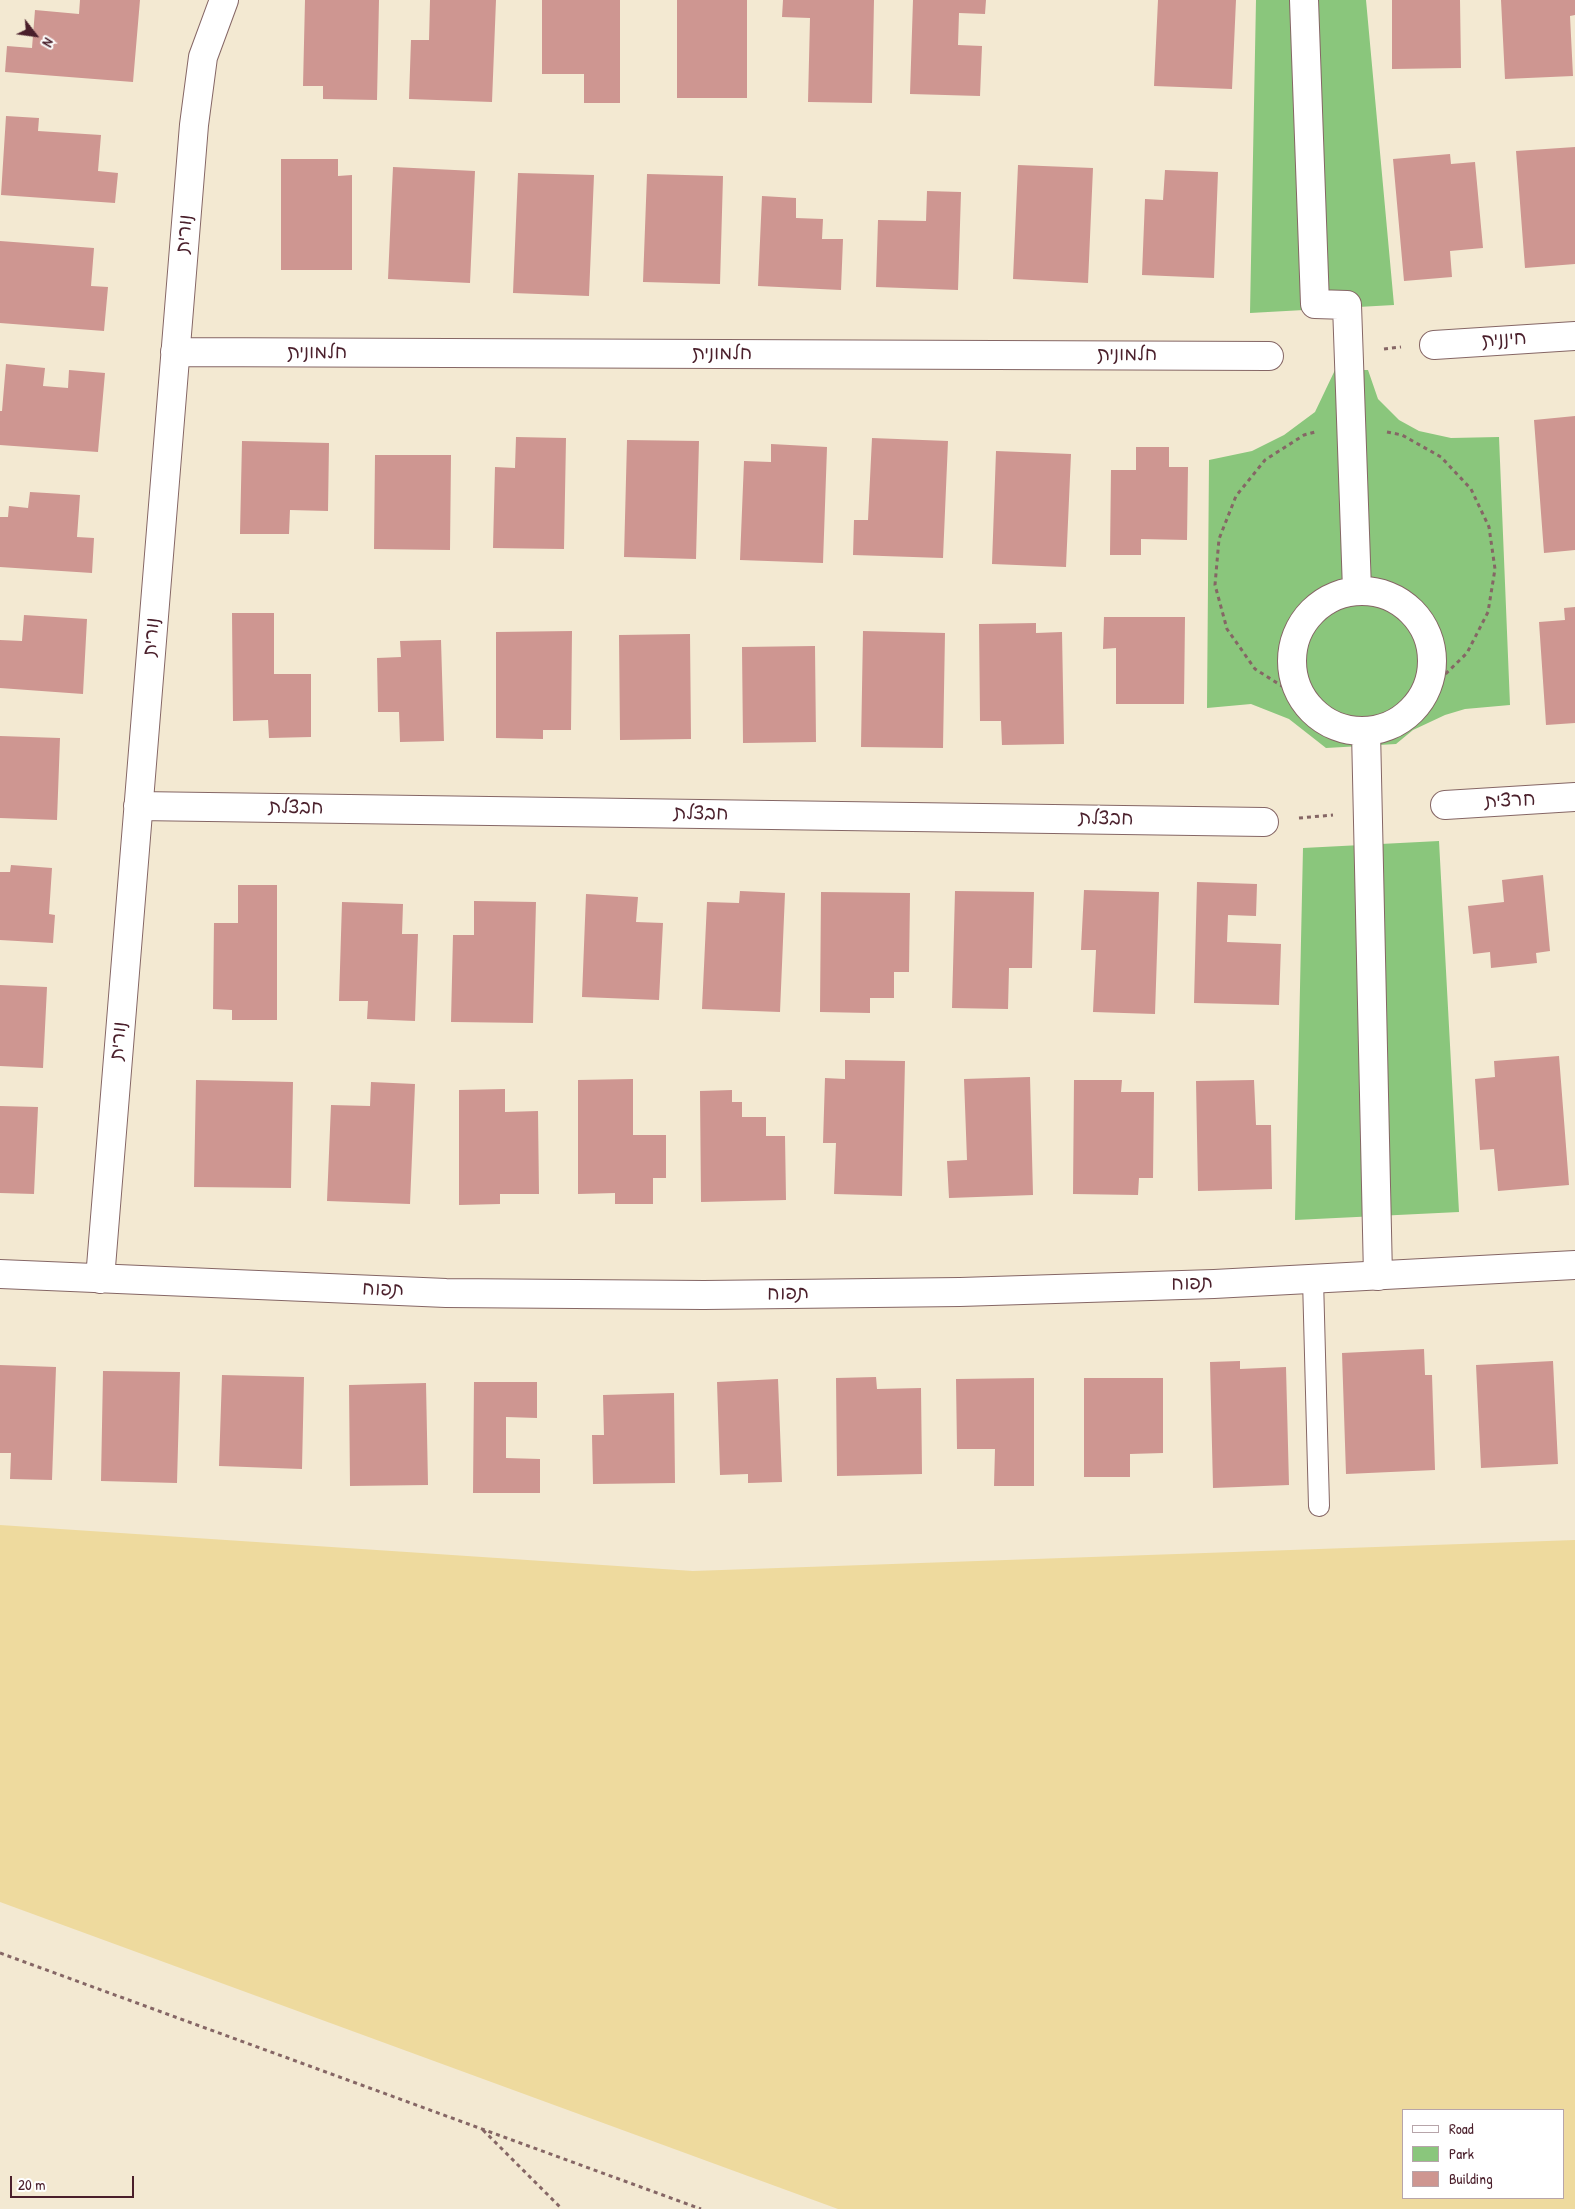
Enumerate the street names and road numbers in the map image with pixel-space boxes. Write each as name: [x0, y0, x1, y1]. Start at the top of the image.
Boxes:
street label: נורית: [172, 214, 198, 254]
street label: חיננית: [1481, 327, 1527, 353]
street label: חלמונית: [287, 342, 347, 364]
street label: חלמונית: [692, 343, 752, 365]
street label: חלמונית: [1097, 344, 1157, 366]
street label: נורית: [139, 617, 165, 657]
street label: חרצית: [1484, 788, 1536, 814]
street label: חבצלת: [268, 796, 324, 820]
street label: חבצלת: [673, 802, 729, 826]
street label: חבצלת: [1078, 807, 1134, 831]
street label: נורית: [106, 1021, 132, 1061]
street label: תפוח: [1171, 1272, 1213, 1296]
street label: תפוח: [362, 1278, 404, 1302]
street label: תפוח: [767, 1282, 809, 1306]

